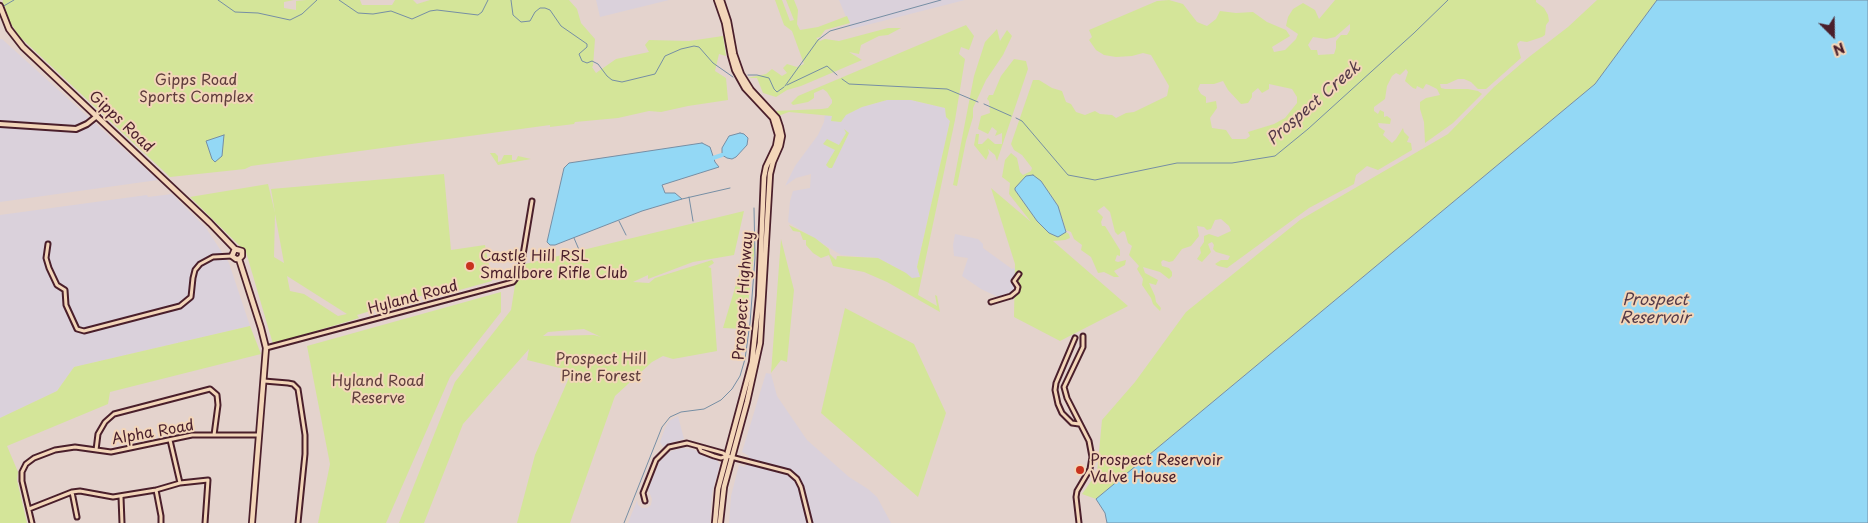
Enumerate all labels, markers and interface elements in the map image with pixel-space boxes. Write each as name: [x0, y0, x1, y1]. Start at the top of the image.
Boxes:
north arrow: [1808, 10, 1858, 60]
text: N: [1830, 37, 1848, 61]
water label: Prospect Creek: [1263, 58, 1365, 150]
park label: Gipps Road Sports Complex: [139, 72, 253, 107]
street label: Gipps Road: [85, 87, 157, 157]
street label: Prospect Highway: [731, 231, 757, 361]
place label: Castle Hill RSL Smallbore Rifle Club: [480, 248, 628, 283]
marker: Castle Hill RSL Smallbore Rifle Club: [464, 260, 476, 272]
street label: Hyland Road: [366, 277, 460, 319]
water label: Prospect Reservoir: [1620, 291, 1690, 329]
park label: Prospect Hill Pine Forest: [556, 351, 646, 386]
park label: Hyland Road Reserve: [332, 373, 424, 408]
street label: Alpha Road: [110, 417, 196, 449]
place label: Prospect Reservoir Valve House: [1090, 452, 1223, 487]
marker: Prospect Reservoir Valve House: [1074, 464, 1086, 476]

